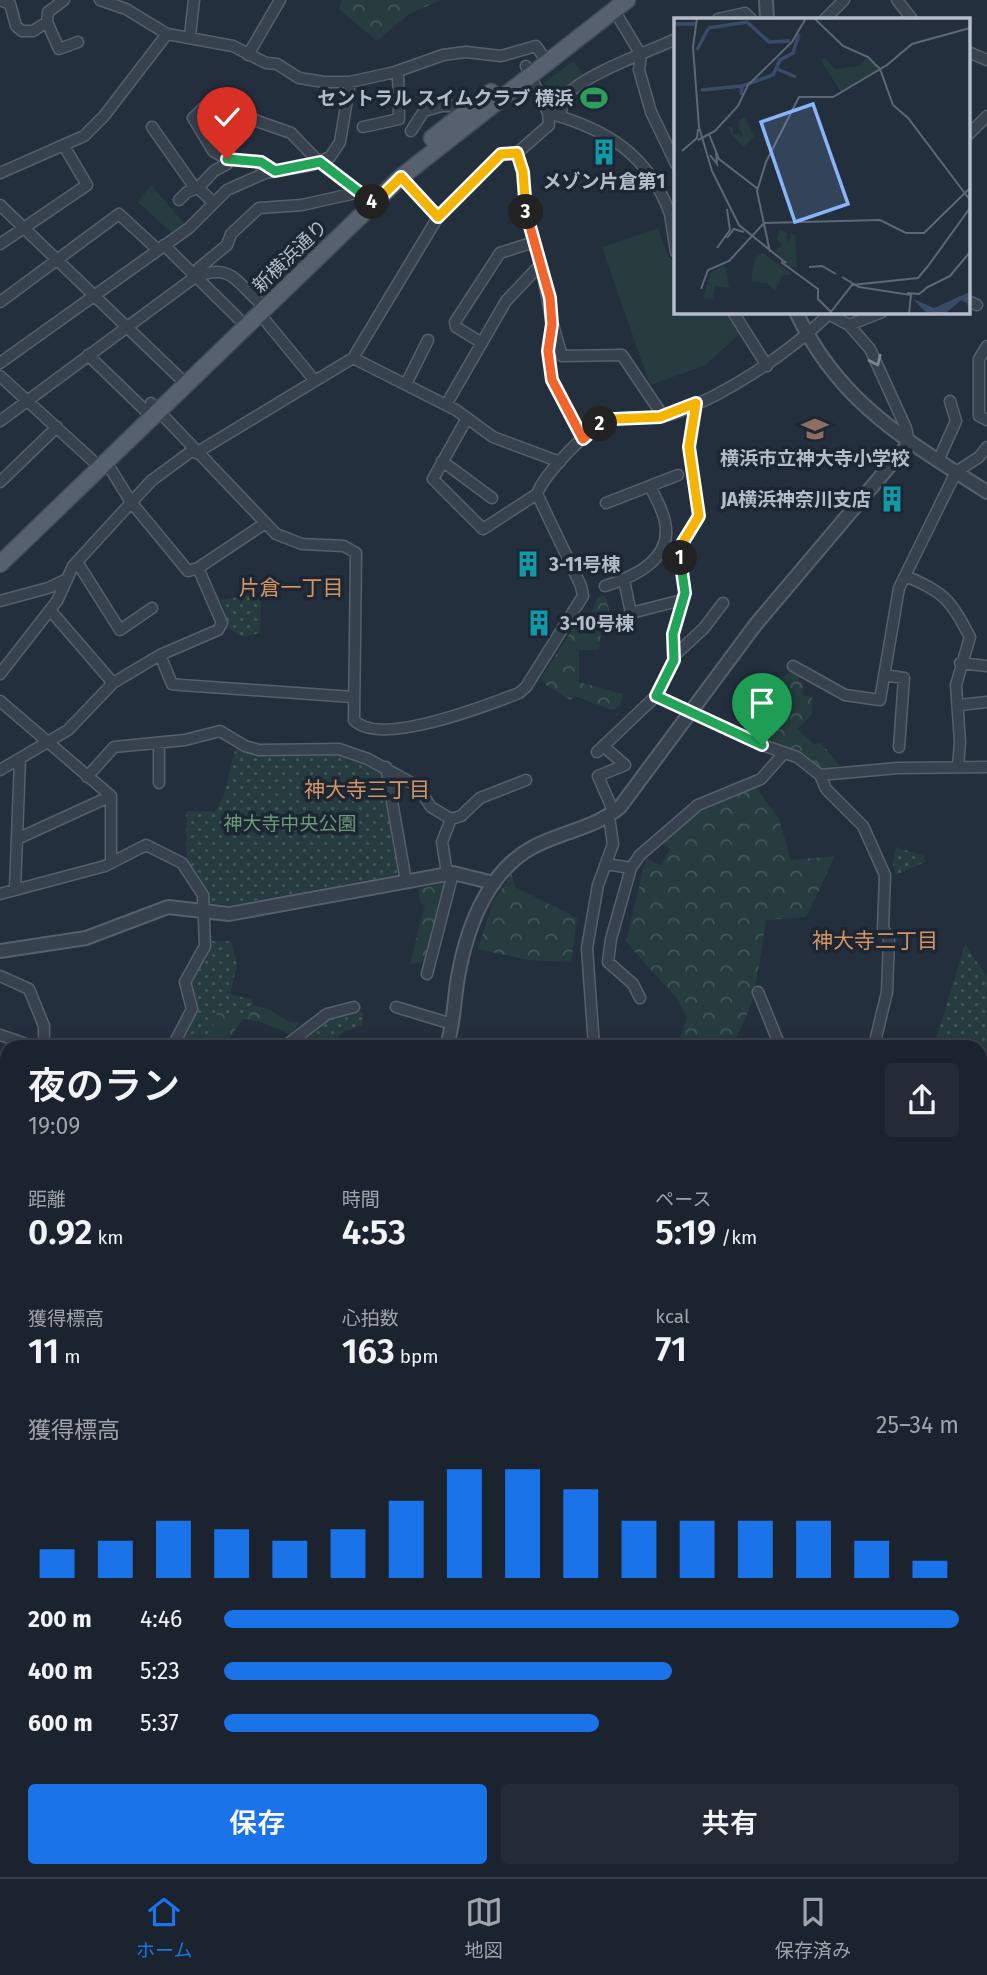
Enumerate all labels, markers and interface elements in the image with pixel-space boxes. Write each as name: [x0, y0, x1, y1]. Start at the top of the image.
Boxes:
inset map: [674, 18, 970, 313]
sports icon: セントラル スイムクラブ 横浜: [579, 83, 609, 113]
pin: [197, 87, 257, 159]
place label: セントラル スイムクラブ 横浜: [317, 87, 573, 110]
icon: check: [208, 98, 246, 136]
building icon: メゾン片倉第1: [589, 137, 619, 167]
place label: メゾン片倉第1: [543, 170, 665, 193]
pin: 4: [354, 184, 390, 220]
text: 4: [366, 190, 377, 213]
pin: 3: [508, 194, 544, 230]
text: 3: [521, 200, 530, 223]
street label: 新横浜通り: [248, 215, 332, 297]
one-way arrow: [868, 353, 882, 366]
pin: 2: [582, 406, 618, 442]
text: 2: [595, 412, 604, 435]
school or university icon: 横浜市立神大寺小学校: [800, 414, 830, 444]
place label: 横浜市立神大寺小学校: [720, 447, 910, 470]
building icon: JA横浜神奈川支店: [877, 484, 907, 514]
place label: JA横浜神奈川支店: [720, 488, 871, 511]
pin: 1: [662, 540, 698, 576]
text: 1: [675, 546, 684, 569]
building icon: 3-11号棟: [513, 549, 543, 579]
place label: 3-11号棟: [548, 553, 621, 576]
district label: 片倉一丁目: [239, 575, 344, 601]
building icon: 3-10号棟: [524, 608, 554, 638]
place label: 3-10号棟: [559, 612, 634, 635]
pin: [732, 673, 792, 745]
icon: arrive: [743, 684, 781, 722]
district label: 神大寺三丁目: [304, 777, 430, 803]
park label: 神大寺中央公園: [223, 812, 357, 835]
district label: 神大寺二丁目: [812, 928, 938, 954]
text: 夜のラン: [28, 1063, 180, 1109]
button: share: [885, 1063, 959, 1137]
text: 19:09: [28, 1112, 80, 1140]
text: 距離: [28, 1188, 66, 1211]
text: 時間: [342, 1188, 380, 1211]
text: ペース: [655, 1188, 711, 1211]
text: 0.92: [28, 1211, 92, 1253]
text: 4:53: [342, 1211, 406, 1253]
text: 5:19: [655, 1211, 716, 1253]
text: km: [92, 1226, 123, 1249]
text: /km: [716, 1226, 757, 1249]
text: kcal: [655, 1305, 690, 1328]
text: 獲得標高: [28, 1307, 104, 1330]
text: 心拍数: [342, 1307, 399, 1330]
text: 71: [655, 1328, 687, 1370]
text: 11: [28, 1330, 59, 1372]
text: 163: [342, 1330, 395, 1372]
text: m: [59, 1345, 81, 1368]
text: bpm: [395, 1345, 439, 1368]
text: 25–34 m: [876, 1411, 959, 1439]
text: 獲得標高: [28, 1416, 120, 1444]
text: 200 m: [28, 1605, 92, 1633]
text: 4:46: [140, 1605, 182, 1633]
text: 400 m: [28, 1657, 93, 1685]
text: 5:23: [140, 1657, 180, 1685]
text: 600 m: [28, 1709, 93, 1737]
text: 5:37: [140, 1709, 179, 1737]
button: 保存: [28, 1784, 487, 1864]
button: 共有: [501, 1784, 959, 1864]
tab: ホーム: [136, 1893, 193, 1962]
tab: 地図: [465, 1893, 503, 1962]
tab: 保存済み: [775, 1893, 851, 1962]

